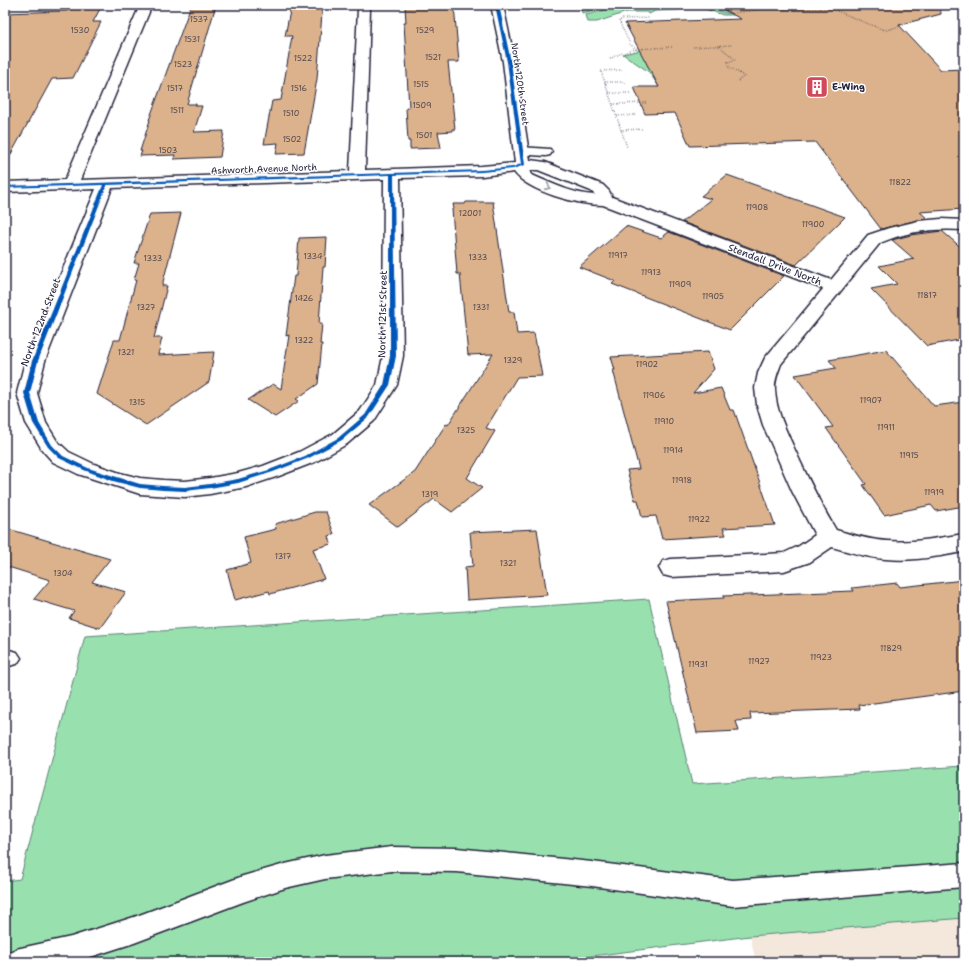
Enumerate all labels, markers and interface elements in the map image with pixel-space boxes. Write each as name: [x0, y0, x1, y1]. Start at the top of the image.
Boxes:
house number: 1537: [190, 14, 209, 25]
house number: 1530: [71, 25, 89, 36]
house number: 1529: [416, 25, 434, 36]
house number: 1531: [184, 34, 200, 45]
street label: North 120th Street: [508, 42, 532, 126]
house number: 1521: [425, 52, 441, 63]
house number: 1522: [294, 53, 313, 64]
house number: 1523: [174, 59, 192, 70]
building icon: E-Wing: [804, 74, 830, 100]
house number: 1515: [413, 79, 429, 90]
place label: E-Wing: [832, 81, 865, 93]
house number: 1517: [167, 83, 184, 94]
house number: 1516: [291, 83, 308, 94]
house number: 1509: [412, 100, 432, 111]
house number: 1511: [170, 105, 184, 116]
house number: 1510: [283, 108, 299, 119]
house number: 1501: [416, 130, 432, 141]
house number: 1502: [283, 134, 302, 145]
house number: 1503: [159, 145, 177, 156]
street label: Ashworth Avenue North: [211, 161, 318, 177]
house number: 11822: [889, 177, 912, 188]
one-way arrow: [545, 183, 552, 191]
house number: 11908: [746, 202, 768, 213]
house number: 12001: [459, 208, 481, 219]
house number: 11900: [802, 219, 824, 230]
street label: Stendall Drive North: [726, 241, 824, 288]
house number: 11917: [608, 250, 628, 261]
house number: 1334: [304, 251, 323, 262]
house number: 1333: [469, 252, 487, 263]
house number: 1333: [144, 253, 162, 264]
house number: 11913: [641, 267, 661, 278]
street label: North 121st Street: [375, 270, 390, 358]
street label: North 122nd Street: [18, 276, 63, 368]
house number: 11909: [669, 279, 691, 290]
house number: 11817: [917, 290, 937, 301]
house number: 11905: [702, 291, 724, 302]
house number: 1426: [295, 293, 314, 304]
house number: 1327: [137, 302, 156, 313]
house number: 1331: [473, 302, 489, 313]
house number: 1322: [295, 335, 314, 346]
house number: 1321: [118, 347, 134, 358]
house number: 1329: [504, 355, 522, 366]
house number: 11902: [636, 359, 659, 370]
house number: 11906: [643, 390, 666, 401]
house number: 11907: [860, 395, 883, 406]
house number: 1315: [129, 397, 145, 408]
house number: 11910: [654, 416, 674, 427]
house number: 11911: [877, 422, 895, 433]
house number: 1325: [457, 425, 475, 436]
house number: 11914: [663, 445, 683, 456]
house number: 11915: [899, 450, 919, 461]
house number: 11918: [672, 475, 692, 486]
house number: 11919: [924, 487, 944, 498]
house number: 1319: [422, 489, 438, 500]
house number: 11922: [688, 514, 710, 525]
house number: 1317: [275, 551, 292, 562]
house number: 1321: [500, 558, 516, 569]
house number: 1304: [53, 568, 73, 579]
house number: 11829: [880, 643, 902, 654]
house number: 11923: [810, 652, 832, 663]
house number: 11927: [748, 656, 770, 667]
house number: 11931: [688, 659, 708, 670]

